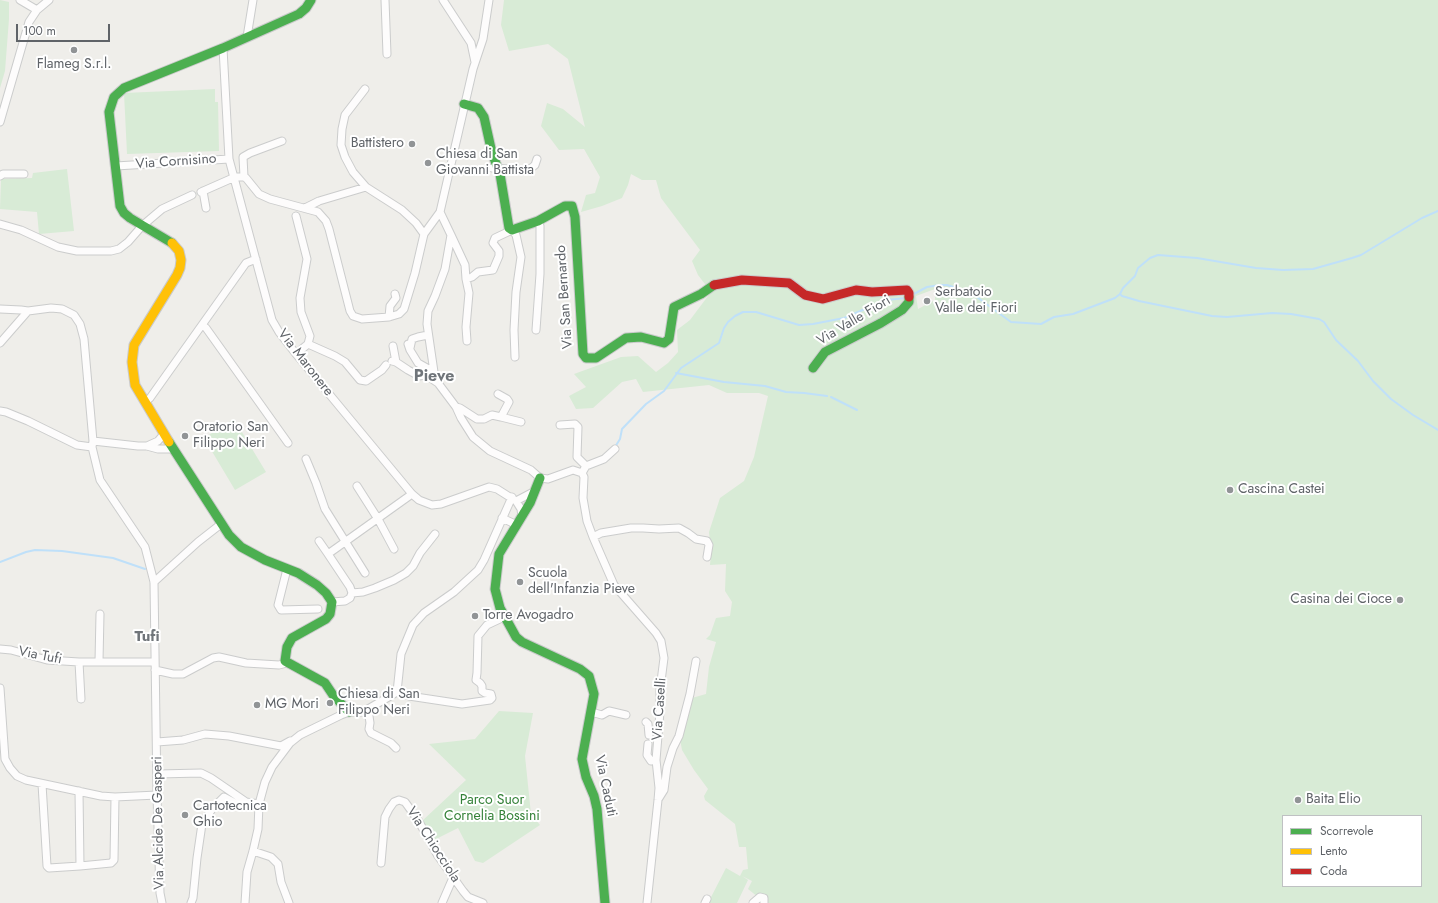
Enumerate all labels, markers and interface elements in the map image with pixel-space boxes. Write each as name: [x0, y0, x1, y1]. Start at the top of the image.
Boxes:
scale bar: [18, 16, 112, 42]
text: 100 m: [23, 22, 56, 40]
marker: Flameg S.r.l.: [69, 45, 79, 55]
place label: Flameg S.r.l.: [37, 57, 111, 73]
place label: Battistero: [351, 136, 404, 152]
marker: Battistero: [407, 139, 417, 149]
place label: Chiesa di San Giovanni Battista: [436, 147, 534, 180]
street label: Via Cornisino: [135, 151, 217, 173]
marker: Chiesa di San Giovanni Battista: [423, 158, 433, 168]
street label: Via San Bernardo: [553, 244, 577, 350]
place label: Serbatoio Valle dei Fiori: [935, 285, 1017, 318]
street label: Via Valle Fiori: [814, 292, 894, 350]
marker: Serbatoio Valle dei Fiori: [922, 296, 932, 306]
street label: Via Maronere: [274, 326, 336, 400]
district label: Pieve: [414, 367, 454, 387]
place label: Oratorio San Filippo Neri: [193, 420, 269, 452]
marker: Oratorio San Filippo Neri: [180, 431, 190, 441]
place label: Cascina Castei: [1238, 482, 1325, 498]
marker: Cascina Castei: [1225, 485, 1235, 495]
place label: Scuola dell'Infanzia Pieve: [528, 566, 635, 598]
marker: Scuola dell'Infanzia Pieve: [515, 577, 525, 587]
place label: Casina dei Cioce: [1290, 592, 1392, 608]
marker: Casina dei Cioce: [1395, 595, 1405, 605]
place label: Torre Avogadro: [483, 608, 574, 624]
marker: Torre Avogadro: [470, 611, 480, 621]
district label: Tufi: [134, 628, 160, 646]
street label: Via Tufi: [17, 644, 63, 668]
street label: Via Caselli: [649, 677, 671, 741]
place label: Chiesa di San Filippo Neri: [338, 687, 420, 720]
place label: MG Mori: [265, 697, 319, 713]
marker: Chiesa di San Filippo Neri: [325, 698, 335, 708]
marker: MG Mori: [252, 700, 262, 710]
street label: Via Caduti: [590, 754, 620, 818]
street label: Via Alcide De Gasperi: [149, 756, 169, 890]
place label: Baita Elio: [1306, 792, 1361, 808]
park label: Parco Suor Cornelia Bossini: [444, 793, 540, 826]
marker: Baita Elio: [1293, 795, 1303, 805]
place label: Cartotecnica Ghio: [193, 799, 267, 832]
street label: Via Chiocciola: [402, 804, 464, 886]
marker: Cartotecnica Ghio: [180, 810, 190, 820]
legend: [1282, 815, 1422, 887]
text: Scorrevole: [1320, 822, 1374, 840]
text: Lento: [1320, 842, 1347, 860]
text: Coda: [1320, 862, 1347, 880]

